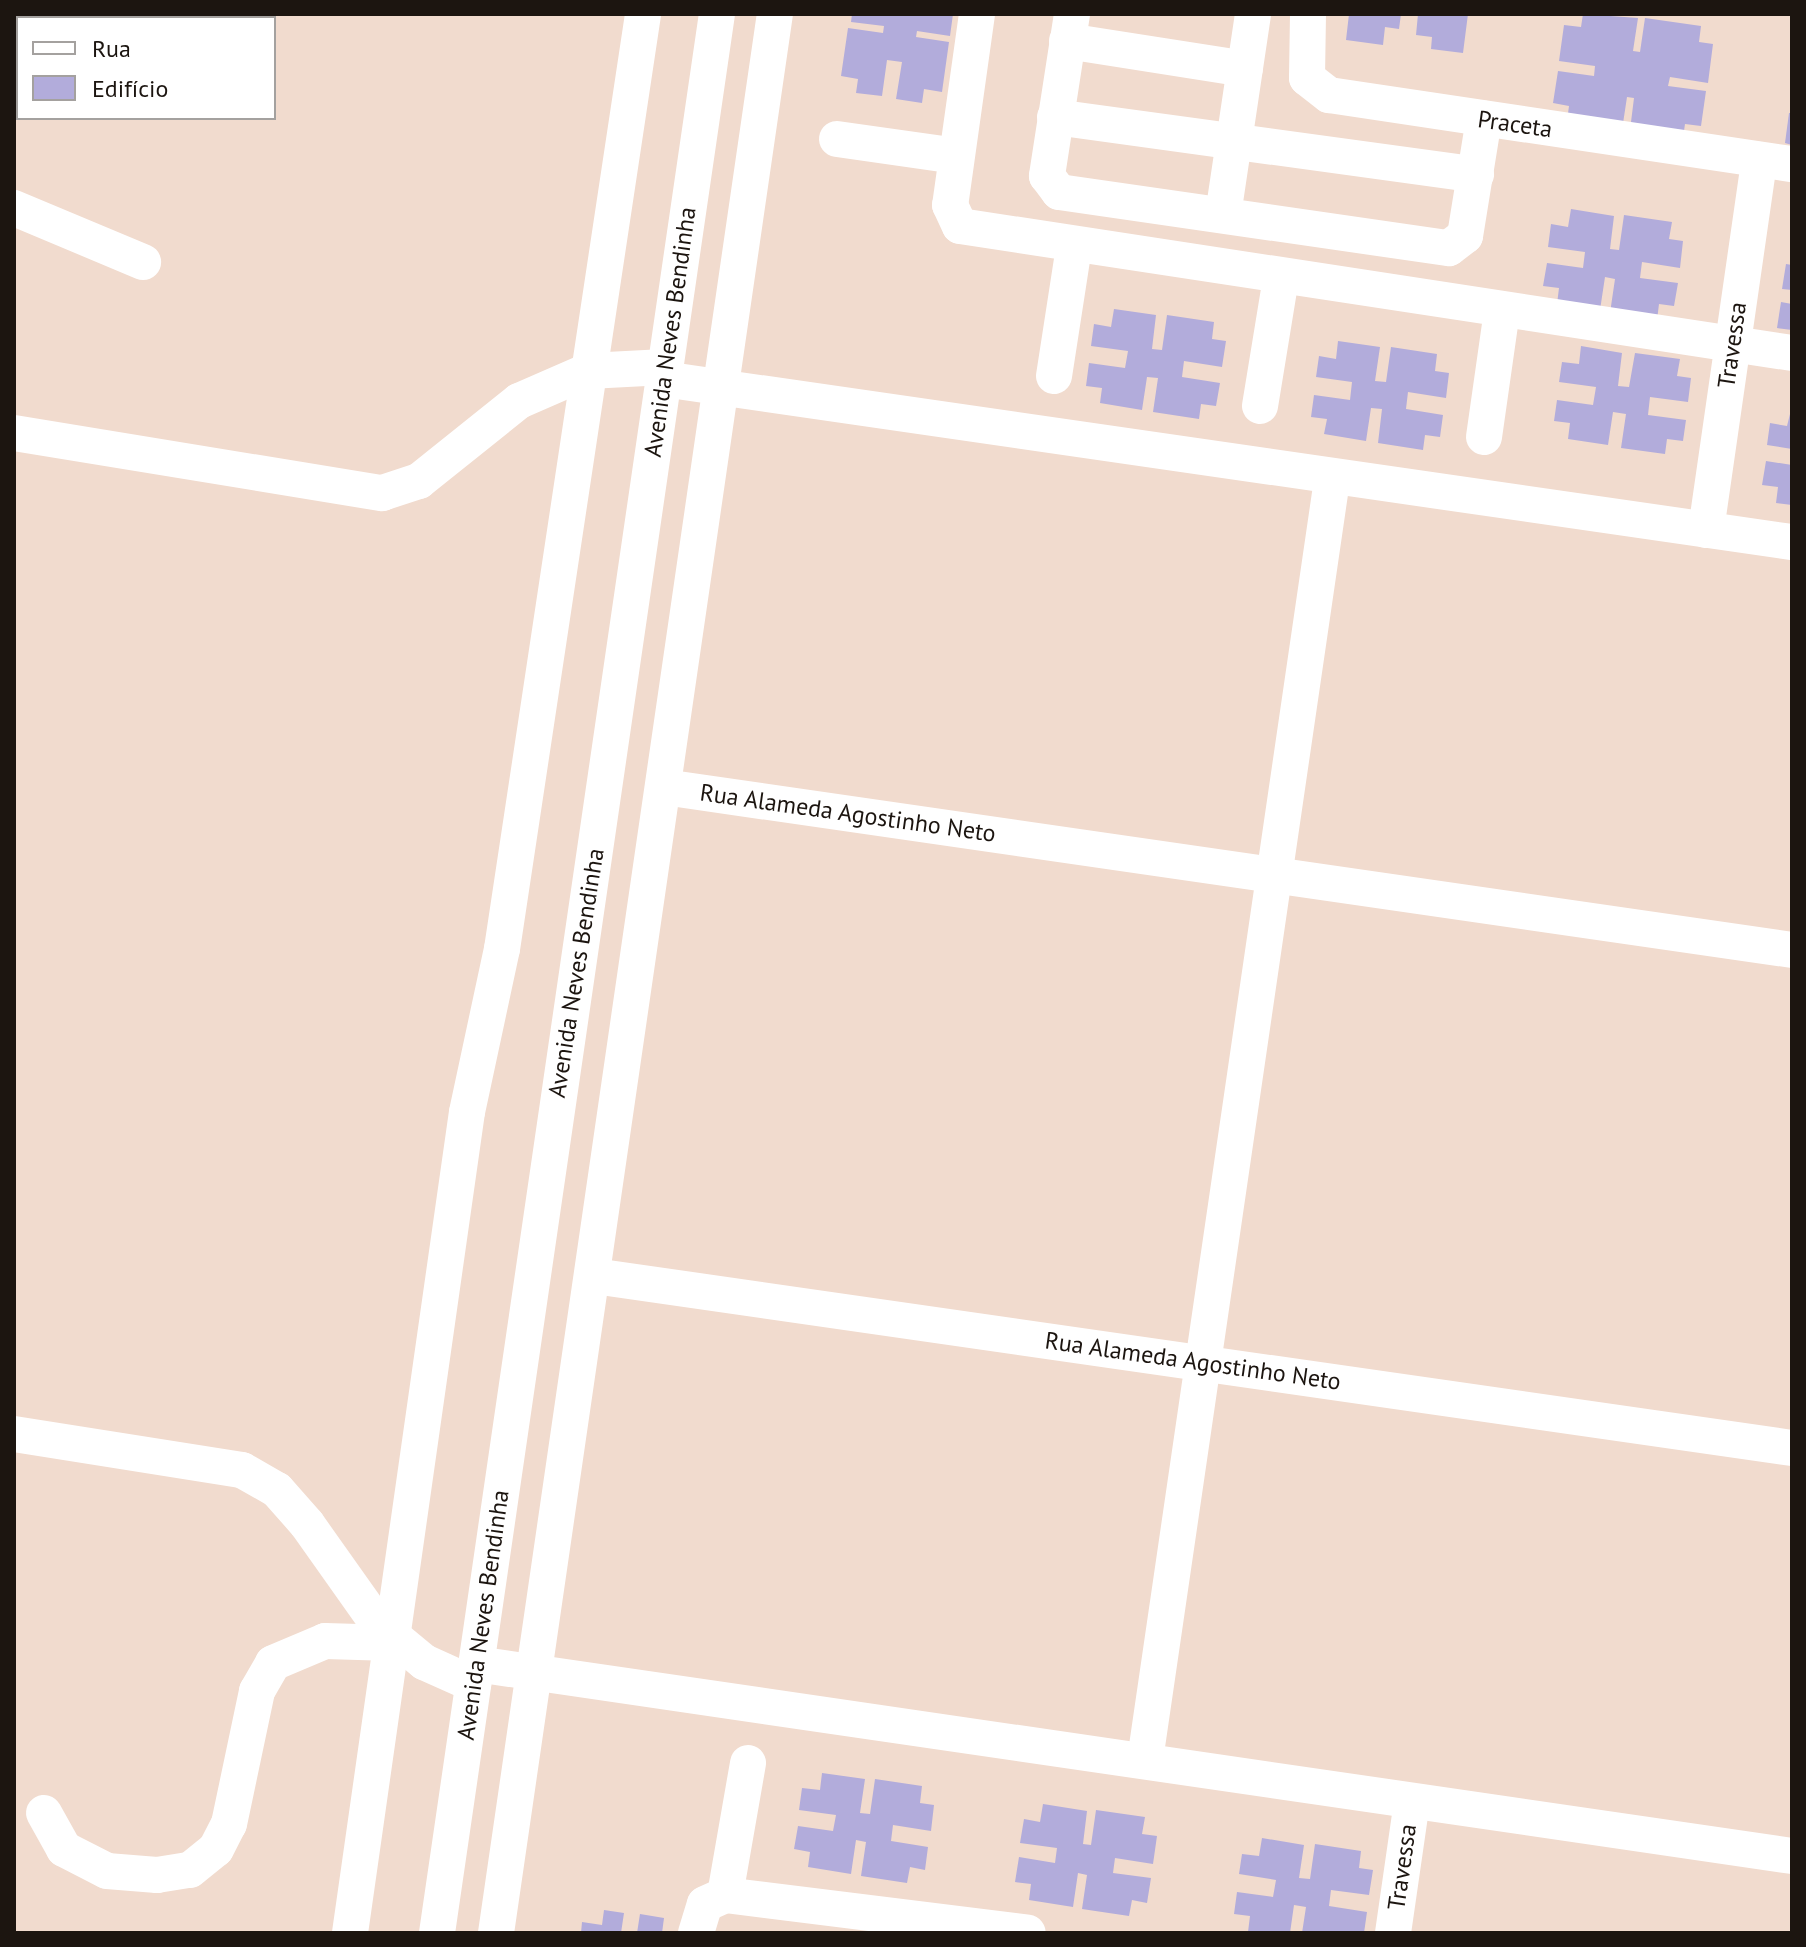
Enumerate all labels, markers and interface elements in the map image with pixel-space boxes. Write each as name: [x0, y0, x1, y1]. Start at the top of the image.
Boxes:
legend: [16, 16, 276, 120]
text: Rua: [92, 33, 131, 64]
text: Edifício: [92, 73, 168, 104]
street label: Praceta: [1476, 105, 1554, 143]
street label: Avenida Neves Bendinha: [638, 205, 702, 459]
street label: Travessa: [1712, 300, 1752, 390]
street label: Rua Alameda Agostinho Neto: [698, 778, 998, 848]
street label: Avenida Neves Bendinha: [542, 846, 610, 1100]
street label: Rua Alameda Agostinho Neto: [1043, 1326, 1343, 1396]
street label: Avenida Neves Bendinha: [451, 1488, 515, 1742]
street label: Travessa: [1382, 1822, 1422, 1912]

